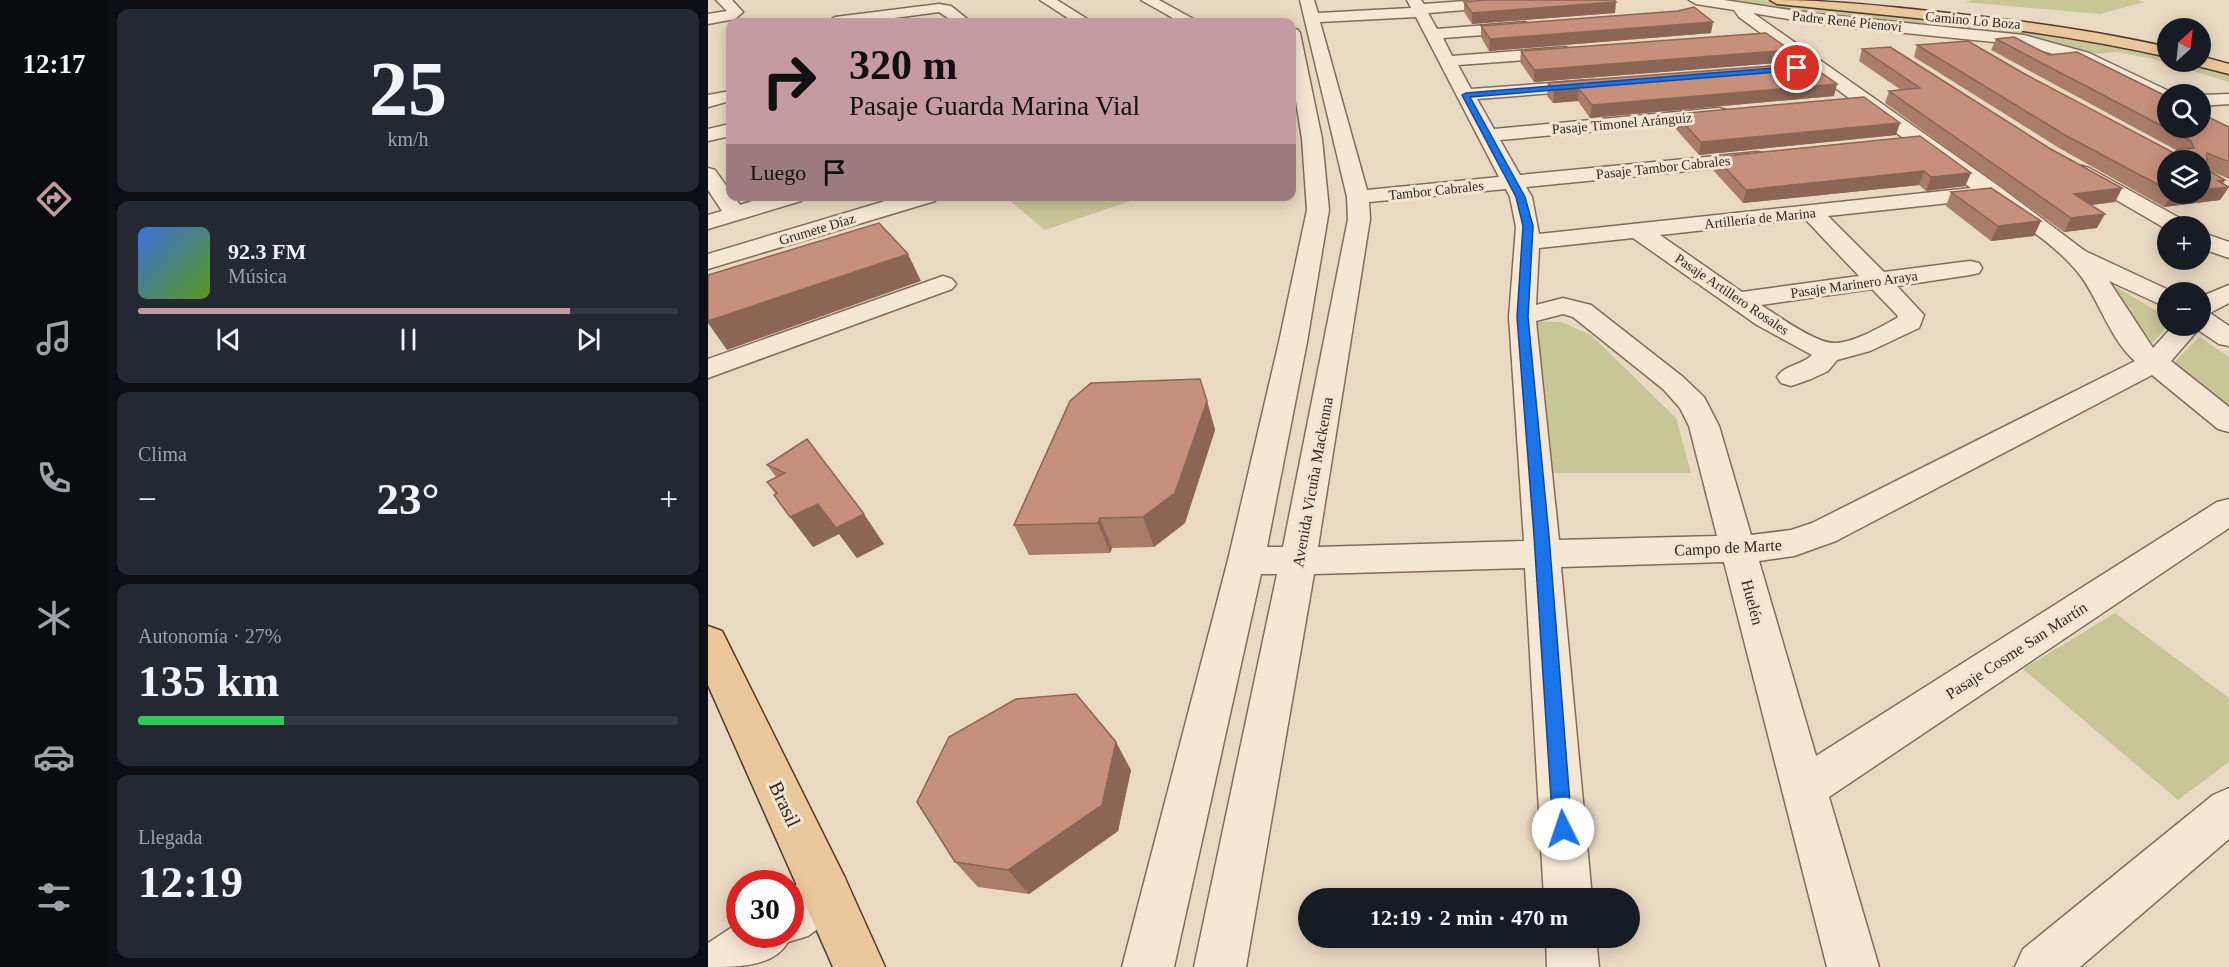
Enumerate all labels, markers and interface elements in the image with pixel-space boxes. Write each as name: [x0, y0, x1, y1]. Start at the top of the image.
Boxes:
street label: Padre René Pienovi: [1791, 8, 1903, 35]
street label: Camino Lo Boza: [1925, 9, 2022, 32]
north arrow: [2157, 18, 2211, 72]
map controls: [2157, 18, 2211, 336]
icon: right: [750, 42, 828, 120]
text: 320 m: [849, 42, 958, 88]
pin: [1771, 42, 1822, 93]
text: 25: [369, 45, 447, 132]
text: 12:17: [23, 49, 86, 79]
icon: arrive: [1780, 51, 1813, 84]
button: search: [2157, 84, 2211, 138]
text: Pasaje Guarda Marina Vial: [849, 91, 1140, 121]
street label: Pasaje Timonel Aránguiz: [1551, 110, 1693, 137]
text: km/h: [387, 128, 429, 150]
button: layers: [2157, 150, 2211, 204]
street label: Pasaje Tambor Cabrales: [1595, 153, 1731, 182]
icon: arrive: [818, 156, 851, 189]
text: Luego: [750, 160, 806, 185]
icon: directions: [33, 178, 75, 220]
street label: Tambor Cabrales: [1388, 178, 1484, 203]
street label: Artillería de Marina: [1704, 205, 1817, 232]
street label: Grumete Díaz: [777, 211, 857, 248]
button: +: [2157, 216, 2211, 270]
text: 92.3 FM: [228, 239, 306, 264]
street label: Pasaje Artillero Rosales: [1672, 251, 1791, 338]
text: Música: [228, 265, 287, 287]
street label: Pasaje Marinero Araya: [1790, 268, 1919, 301]
button: −: [2157, 282, 2211, 336]
icon: music: [33, 317, 75, 359]
icon: previous: [212, 323, 245, 356]
icon: pause: [392, 323, 425, 356]
icon: next: [572, 323, 605, 356]
street label: Avenida Vicuña Mackenna: [1289, 396, 1336, 569]
text: Clima: [138, 443, 187, 465]
icon: phone: [33, 457, 75, 499]
text: 23°: [377, 474, 440, 524]
text: −: [138, 481, 157, 517]
text: +: [659, 481, 678, 517]
street label: Campo de Marte: [1674, 536, 1782, 560]
street label: Huelén: [1738, 578, 1767, 627]
icon: climate: [33, 597, 75, 639]
street label: Pasaje Cosme San Martín: [1943, 598, 2091, 703]
text: Autonomía · 27%: [138, 625, 281, 647]
text: 135 km: [138, 656, 279, 706]
icon: car: [33, 736, 75, 778]
street label: Brasil: [765, 778, 805, 831]
position arrow: [1531, 797, 1595, 861]
text: Llegada: [138, 826, 202, 848]
text: 12:19: [138, 857, 243, 907]
speed limit sign: 30: [726, 870, 804, 948]
icon: filters: [33, 876, 75, 918]
text: 12:19 · 2 min · 470 m: [1370, 905, 1568, 930]

